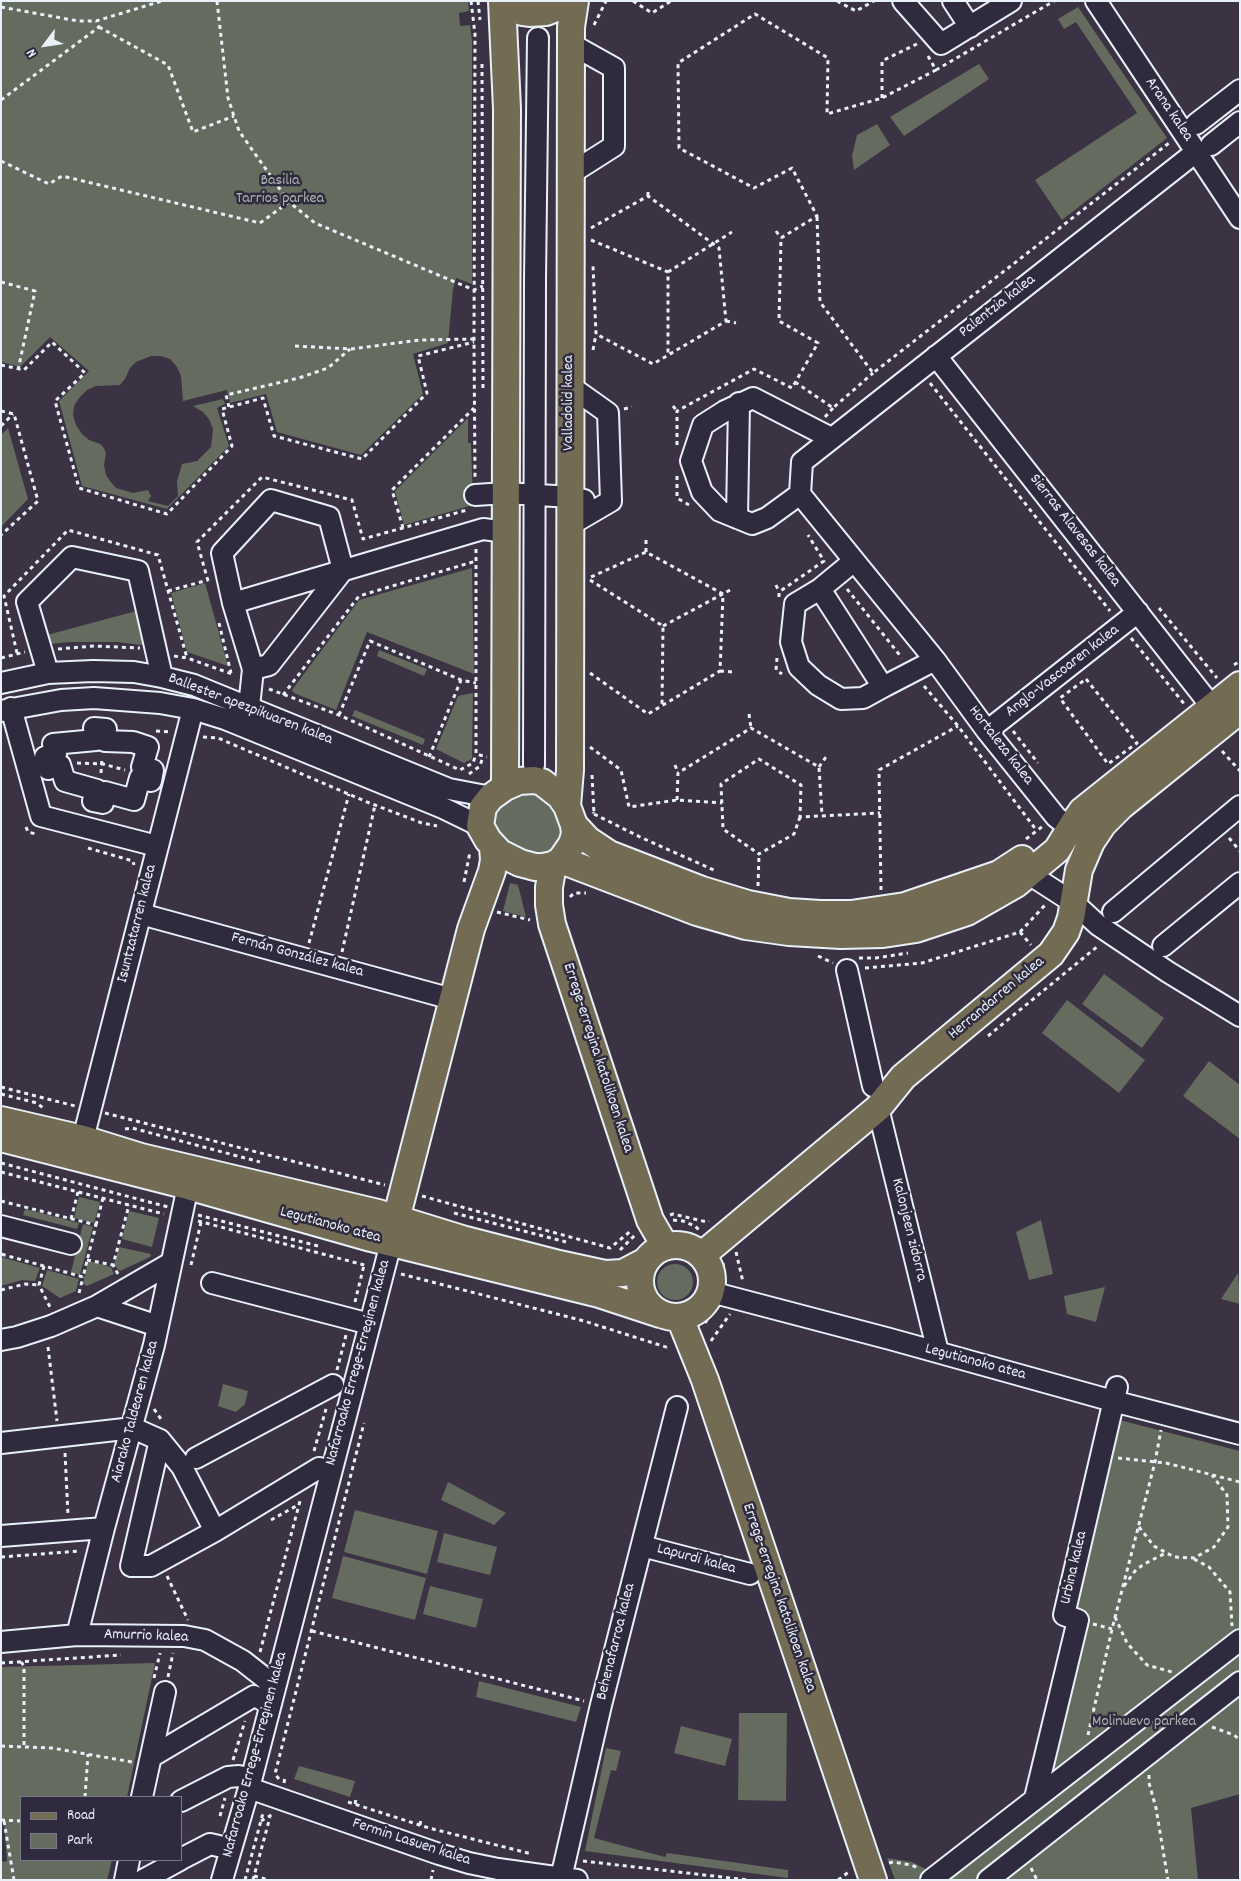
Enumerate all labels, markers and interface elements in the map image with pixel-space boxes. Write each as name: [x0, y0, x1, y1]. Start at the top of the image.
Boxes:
north arrow: [20, 20, 70, 70]
text: N: [22, 45, 43, 61]
street label: Arana kalea: [1140, 74, 1196, 146]
park label: Basilia Tarrios parkea: [236, 172, 324, 210]
street label: Palentzia kalea: [956, 271, 1040, 343]
street label: Valladolid kalea: [560, 355, 580, 451]
street label: Sierras Alavesas kalea: [1024, 471, 1124, 591]
street label: Anglo-Vascoaren kalea: [1002, 622, 1124, 722]
street label: Ballester apezpikuaren kalea: [165, 670, 335, 750]
street label: Hortaleza kalea: [963, 703, 1037, 789]
street label: Isuntzatarren kalea: [114, 863, 162, 985]
street label: Fernán González kalea: [229, 929, 365, 983]
street label: Herrandarren kalea: [945, 953, 1049, 1045]
street label: Errege-erregina katolikoen kalea: [557, 961, 637, 1155]
street label: Kalonjeen zidorra: [886, 1176, 930, 1284]
street label: Legutianoko atea: [277, 1203, 383, 1249]
street label: Nafarroako Errege-Erreginen kalea: [322, 1258, 396, 1468]
street label: Aiarako Taldearen kalea: [108, 1339, 164, 1485]
street label: Legutianoko atea: [922, 1340, 1028, 1386]
street label: Errege-erregina katolikoen kalea: [737, 1501, 819, 1695]
street label: Urbina kalea: [1057, 1530, 1093, 1606]
street label: Lapurdi kalea: [655, 1540, 737, 1580]
street label: Behenafarroa kalea: [593, 1582, 641, 1702]
street label: Amurrio kalea: [103, 1626, 189, 1648]
street label: Nafarroako Errege-Erreginen kalea: [219, 1650, 293, 1860]
park label: Molinuevo parkea: [1092, 1713, 1196, 1733]
legend: [20, 1796, 182, 1861]
text: Road: [67, 1805, 95, 1827]
street label: Fermin Lasuen kalea: [349, 1815, 473, 1871]
text: Park: [67, 1830, 93, 1852]

